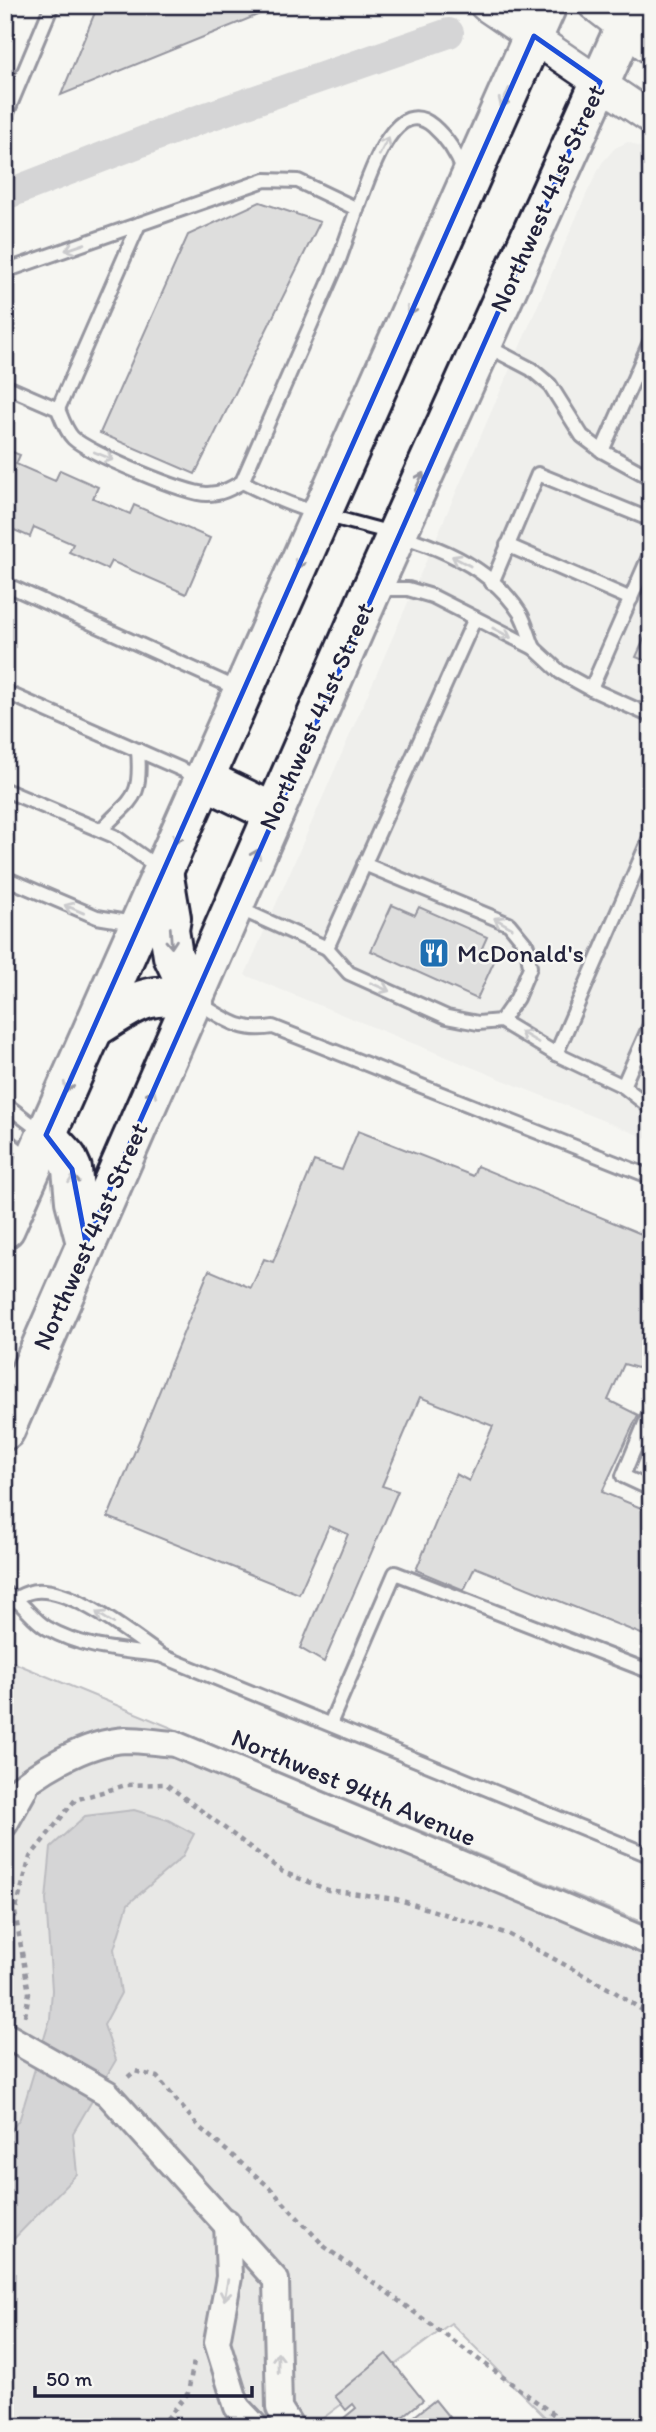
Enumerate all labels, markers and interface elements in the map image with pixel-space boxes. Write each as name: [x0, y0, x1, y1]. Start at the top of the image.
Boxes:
street label: Northwest 41st Street: [482, 79, 612, 317]
one-way arrow: [498, 87, 511, 108]
one-way arrow: [377, 136, 391, 157]
one-way arrow: [64, 242, 86, 254]
one-way arrow: [406, 295, 419, 316]
one-way arrow: [92, 450, 114, 463]
one-way arrow: [413, 472, 426, 493]
one-way arrow: [294, 548, 307, 569]
one-way arrow: [451, 553, 471, 567]
street label: Northwest 41st Street: [251, 597, 381, 835]
one-way arrow: [491, 627, 512, 640]
one-way arrow: [172, 823, 185, 844]
one-way arrow: [248, 849, 261, 871]
one-way arrow: [64, 902, 86, 915]
one-way arrow: [493, 916, 513, 930]
one-way arrow: [165, 926, 178, 948]
restaurant icon: McDonald's: [417, 936, 451, 970]
place label: McDonald's: [457, 937, 584, 969]
one-way arrow: [369, 981, 391, 994]
one-way arrow: [519, 1030, 539, 1044]
one-way arrow: [63, 1070, 76, 1092]
one-way arrow: [144, 1088, 157, 1110]
street label: Northwest 41st Street: [25, 1117, 155, 1355]
one-way arrow: [68, 1174, 81, 1197]
one-way arrow: [96, 1610, 115, 1625]
street label: Northwest 94th Avenue: [227, 1721, 481, 1853]
one-way arrow: [219, 2279, 232, 2301]
one-way arrow: [271, 2351, 284, 2374]
scale bar: [35, 2355, 252, 2399]
text: 50 m: [46, 2366, 93, 2391]

